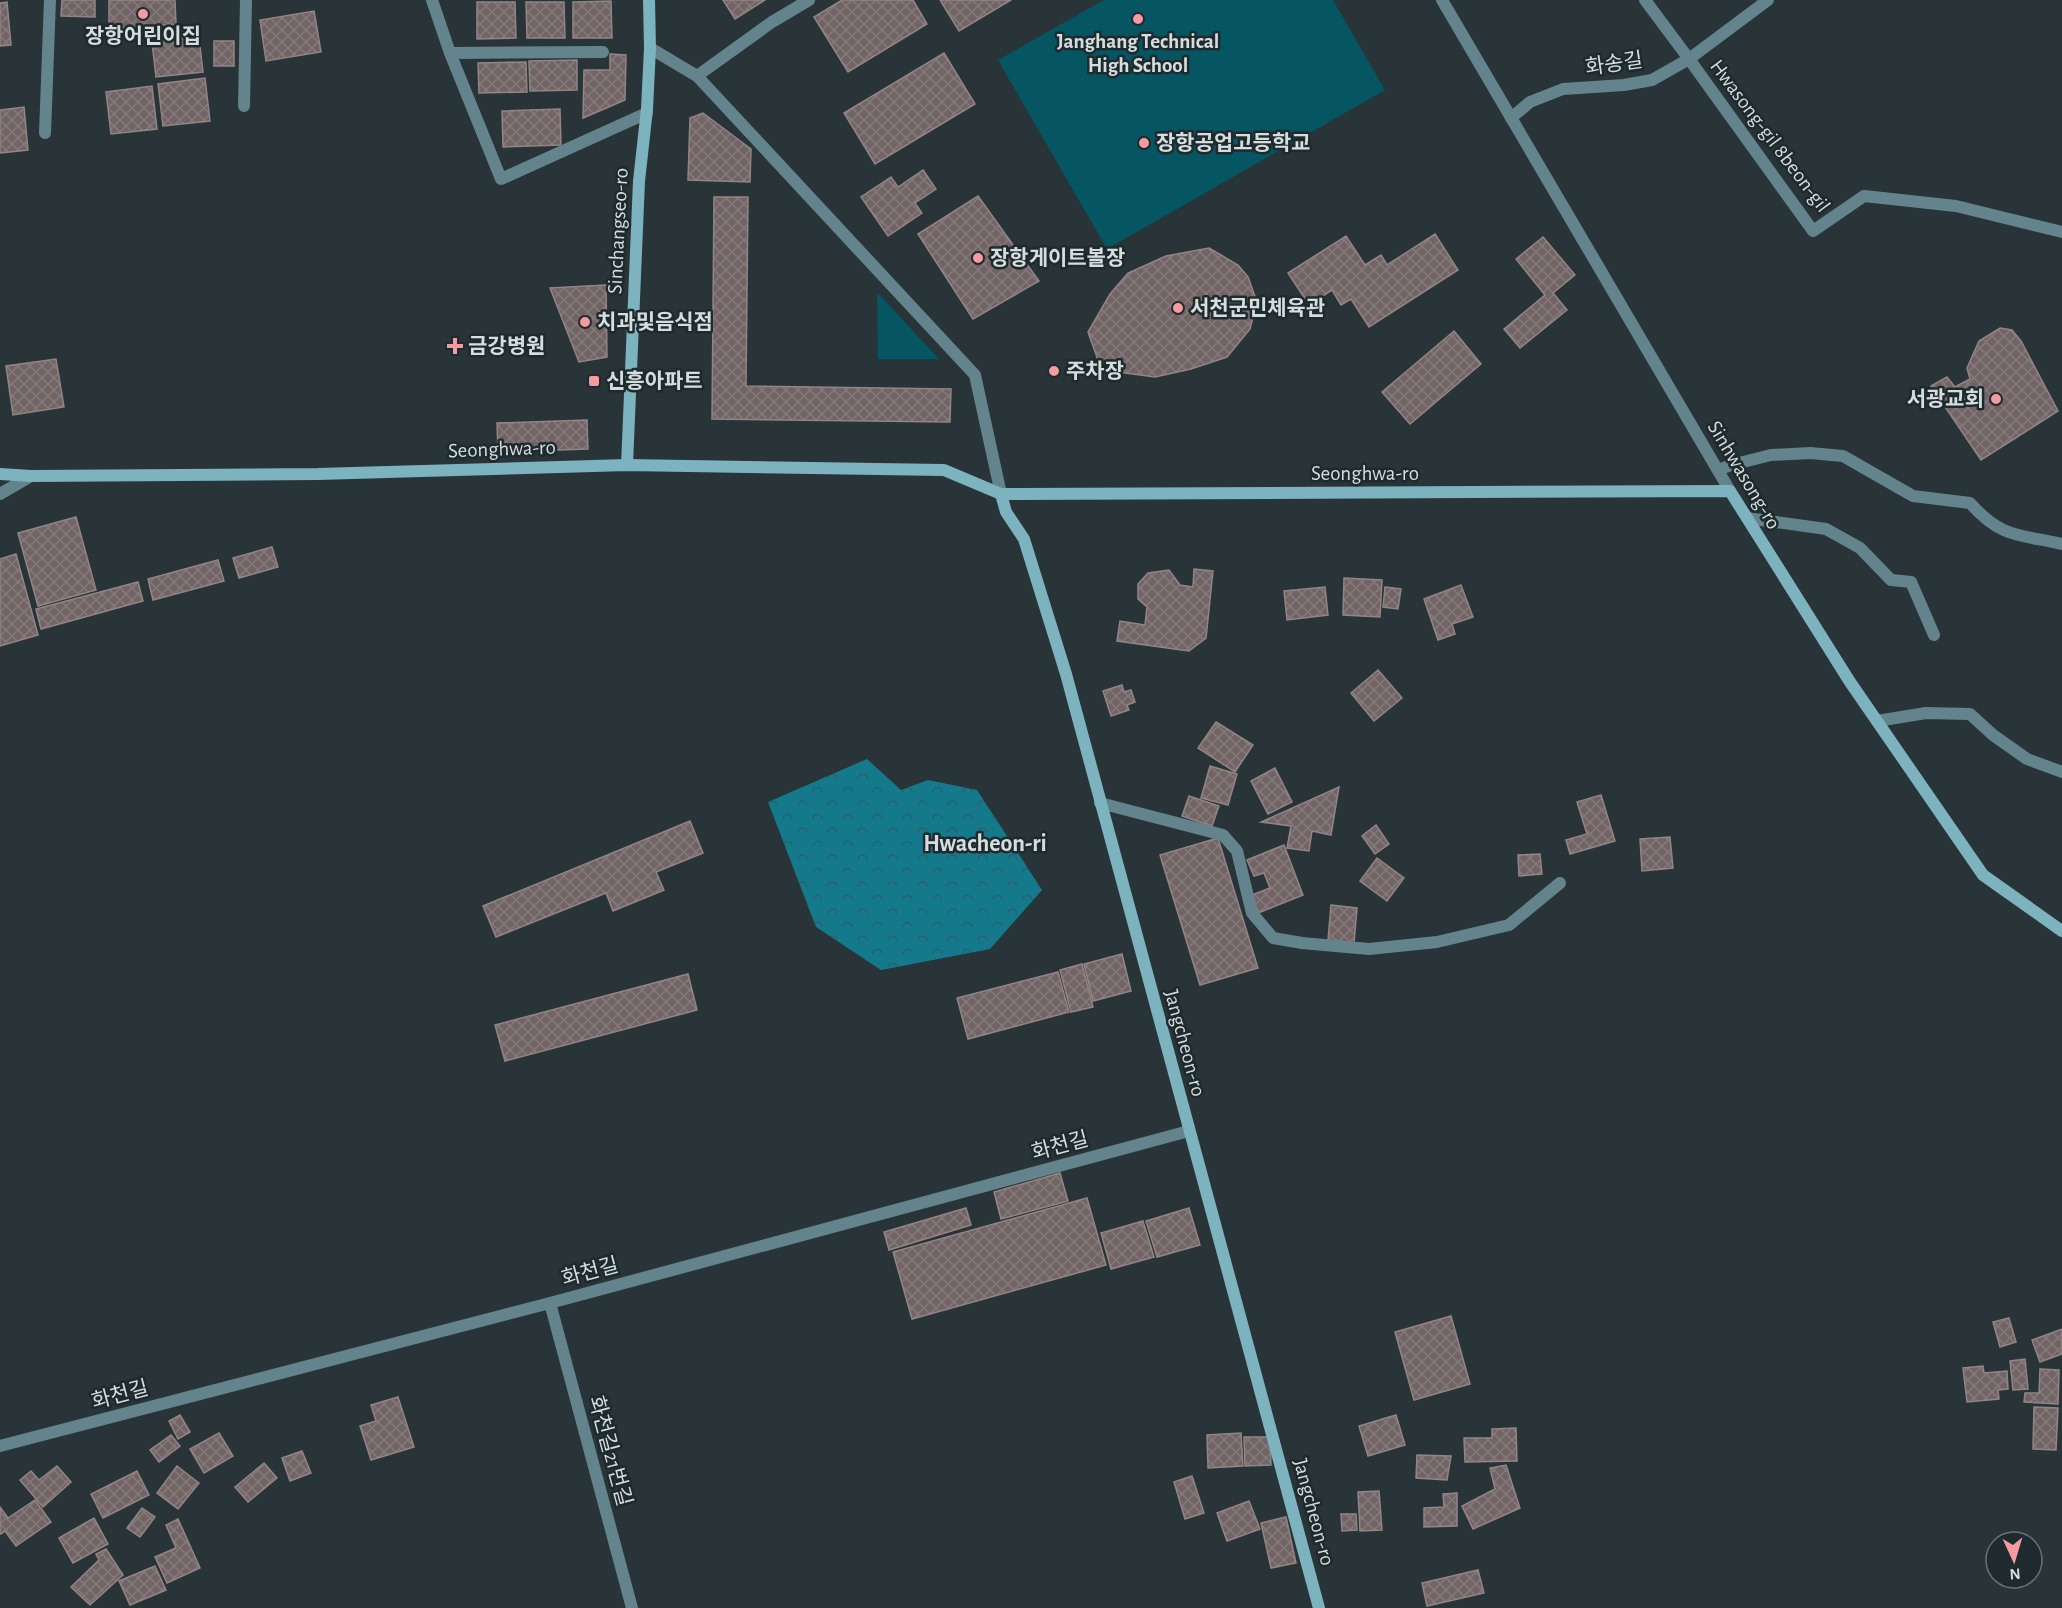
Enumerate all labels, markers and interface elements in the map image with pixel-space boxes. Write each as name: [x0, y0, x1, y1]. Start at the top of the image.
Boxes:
marker: 장항어린이집: [136, 7, 150, 21]
marker: Janghang Technical High School: [1131, 12, 1145, 26]
place label: 장항어린이집: [85, 25, 201, 47]
place label: Janghang Technical High School: [1057, 31, 1219, 76]
street label: 화송길: [1584, 49, 1644, 78]
street label: Hwasong-gil 8beon-gil: [1706, 56, 1834, 216]
place label: 장항공업고등학교: [1156, 132, 1311, 154]
marker: 장항공업고등학교: [1137, 136, 1151, 150]
street label: Sinchangseo-ro: [604, 167, 632, 295]
place label: 장항게이트볼장: [990, 247, 1125, 269]
marker: 장항게이트볼장: [971, 251, 985, 265]
place label: 서천군민체육관: [1190, 297, 1325, 319]
marker: 서천군민체육관: [1171, 301, 1185, 315]
place label: 치과및음식점: [597, 311, 713, 333]
marker: 치과및음식점: [578, 315, 592, 329]
place label: 금강병원: [468, 335, 545, 357]
marker: 금강병원: [446, 337, 464, 355]
place label: 주차장: [1066, 360, 1124, 382]
marker: 주차장: [1047, 364, 1061, 378]
place label: 신흥아파트: [606, 370, 703, 392]
marker: 신흥아파트: [587, 374, 601, 388]
place label: 서광교회: [1907, 388, 1984, 410]
marker: 서광교회: [1989, 392, 2003, 406]
street label: Sinhwasong-ro: [1703, 417, 1785, 533]
street label: Seonghwa-ro: [448, 437, 556, 461]
street label: Seonghwa-ro: [1311, 463, 1419, 484]
district label: Hwacheon-ri: [923, 832, 1047, 856]
street label: Jangcheon-ro: [1161, 987, 1209, 1099]
street label: 화천길: [1029, 1127, 1091, 1164]
street label: 화천길: [559, 1253, 621, 1290]
street label: 화천길: [89, 1376, 151, 1413]
street label: 화천길21번길: [585, 1393, 636, 1508]
street label: Jangcheon-ro: [1290, 1456, 1338, 1568]
north arrow: [1984, 1530, 2044, 1590]
text: N: [2009, 1566, 2021, 1582]

